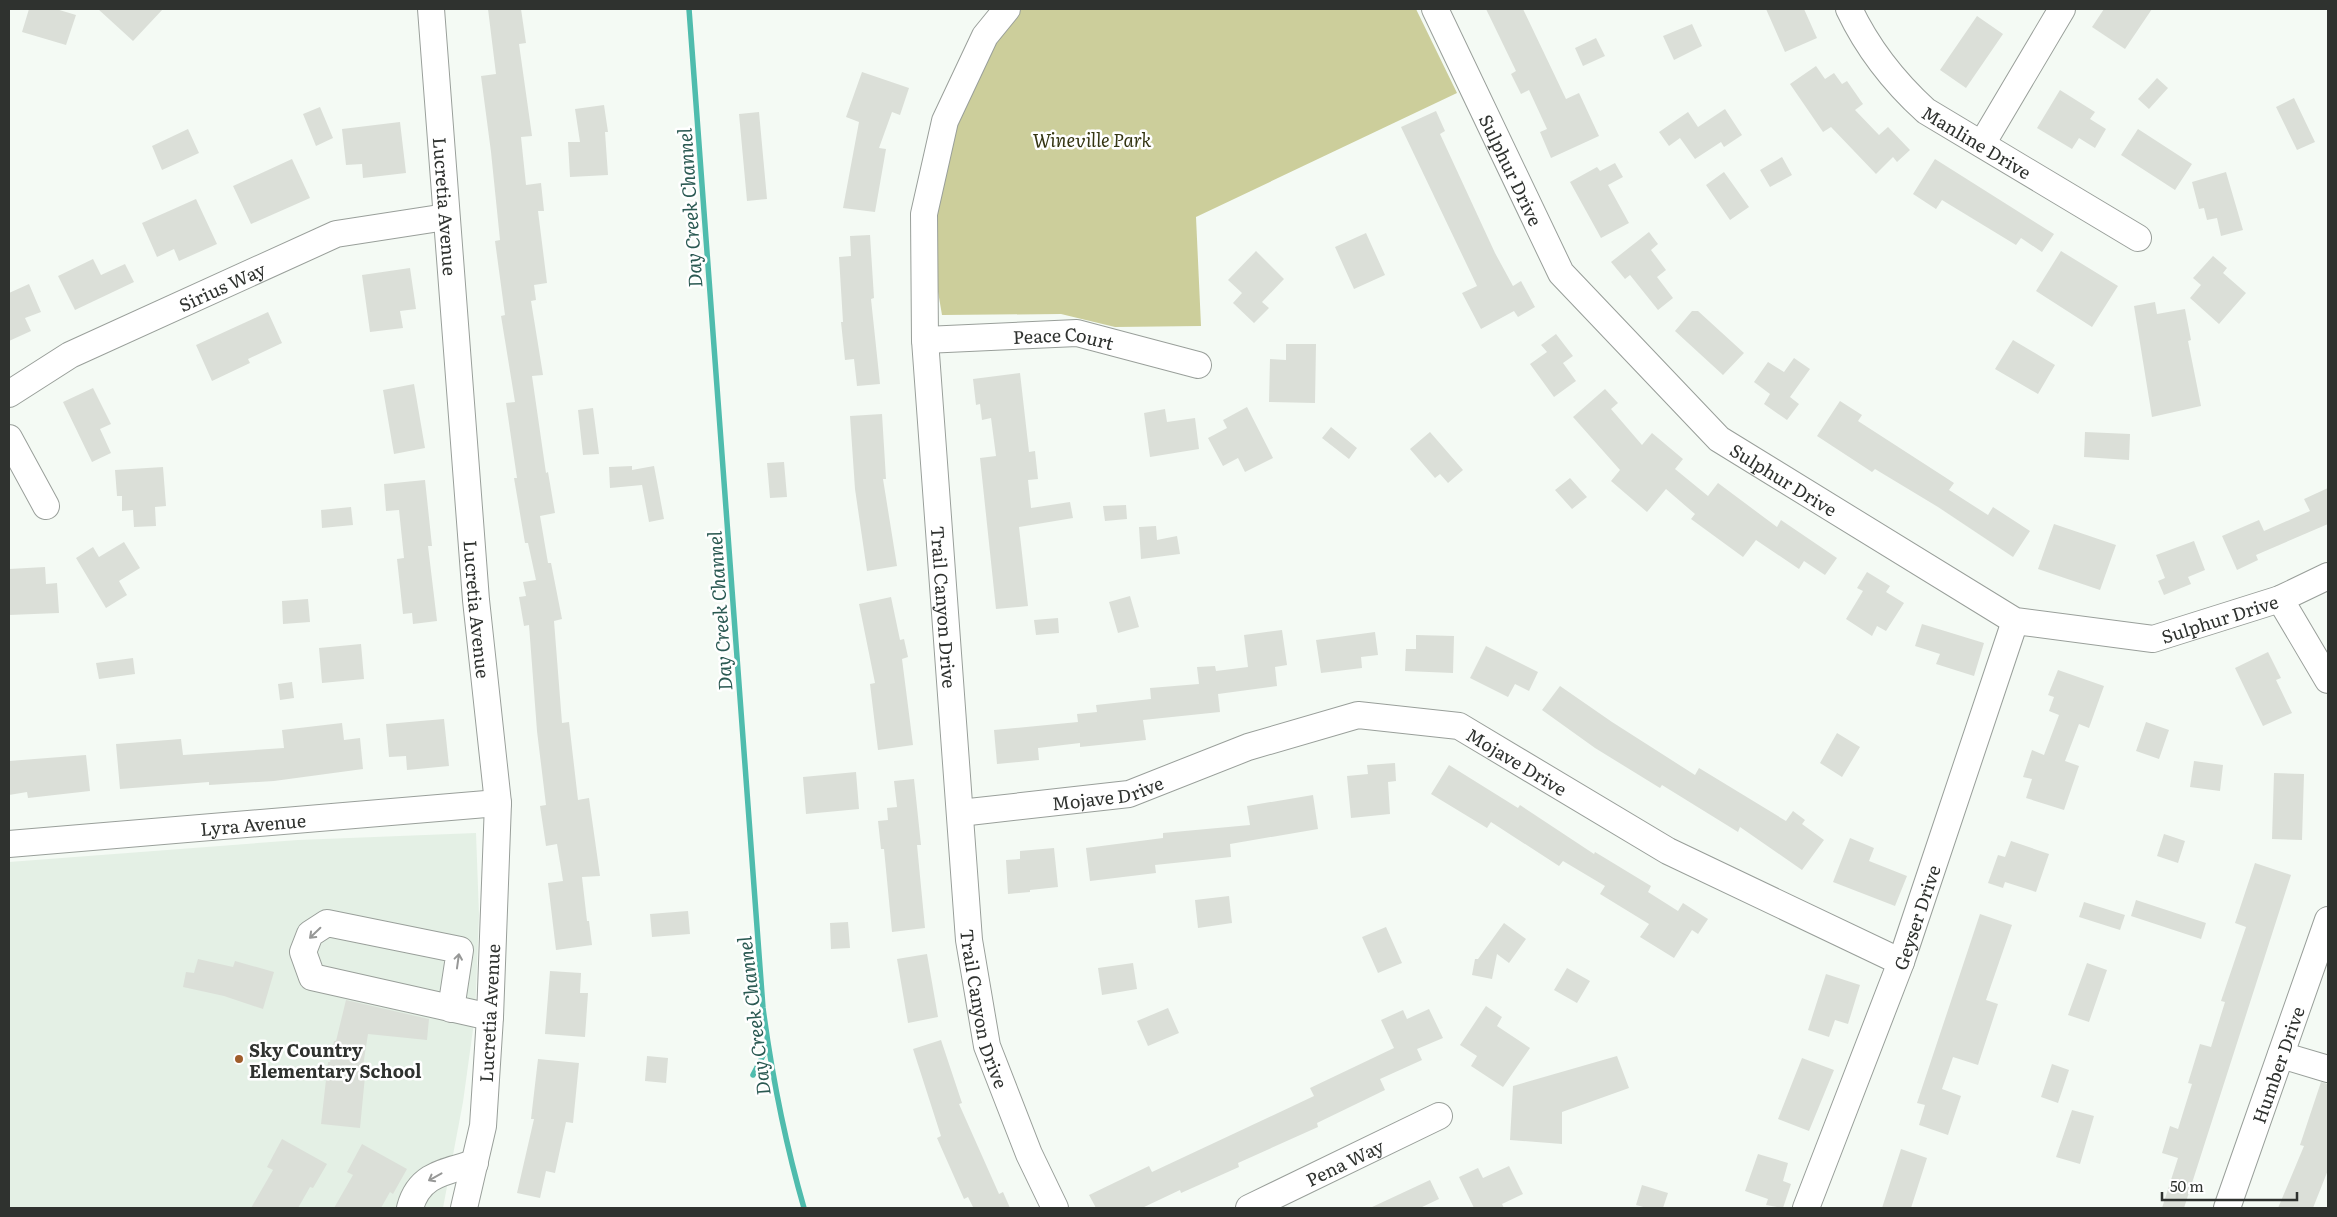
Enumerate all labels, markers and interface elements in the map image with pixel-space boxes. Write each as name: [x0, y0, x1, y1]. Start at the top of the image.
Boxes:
street label: Manline Drive: [1917, 98, 2037, 185]
street label: Sulphur Drive: [1473, 109, 1550, 230]
park label: Wineville Park: [1033, 126, 1151, 153]
water label: Day Creek Channel: [669, 127, 709, 289]
street label: Lucretia Avenue: [427, 136, 465, 277]
street label: Sirius Way: [174, 254, 270, 318]
street label: Peace Court: [1012, 320, 1118, 356]
street label: Sulphur Drive: [1725, 436, 1843, 522]
street label: Trail Canyon Drive: [925, 525, 964, 689]
water label: Day Creek Channel: [699, 530, 739, 692]
street label: Lucretia Avenue: [458, 539, 498, 680]
street label: Sulphur Drive: [2158, 587, 2281, 649]
street label: Mojave Drive: [1462, 720, 1573, 801]
street label: Mojave Drive: [1050, 768, 1167, 816]
street label: Lyra Avenue: [199, 806, 307, 841]
street label: Geyser Drive: [1886, 861, 1946, 974]
one-way arrow: [308, 927, 321, 939]
street label: Trail Canyon Drive: [955, 928, 1016, 1092]
water label: Day Creek Channel: [729, 934, 777, 1097]
street label: Lucretia Avenue: [472, 943, 506, 1083]
one-way arrow: [454, 953, 464, 969]
street label: Humber Drive: [2244, 1002, 2310, 1127]
place label: Sky Country Elementary School: [249, 1036, 422, 1084]
marker: Sky Country Elementary School: [233, 1053, 245, 1065]
street label: Pena Way: [1301, 1131, 1389, 1192]
scale bar: [2162, 1170, 2297, 1202]
one-way arrow: [428, 1172, 442, 1182]
text: 50 m: [2170, 1174, 2204, 1197]

